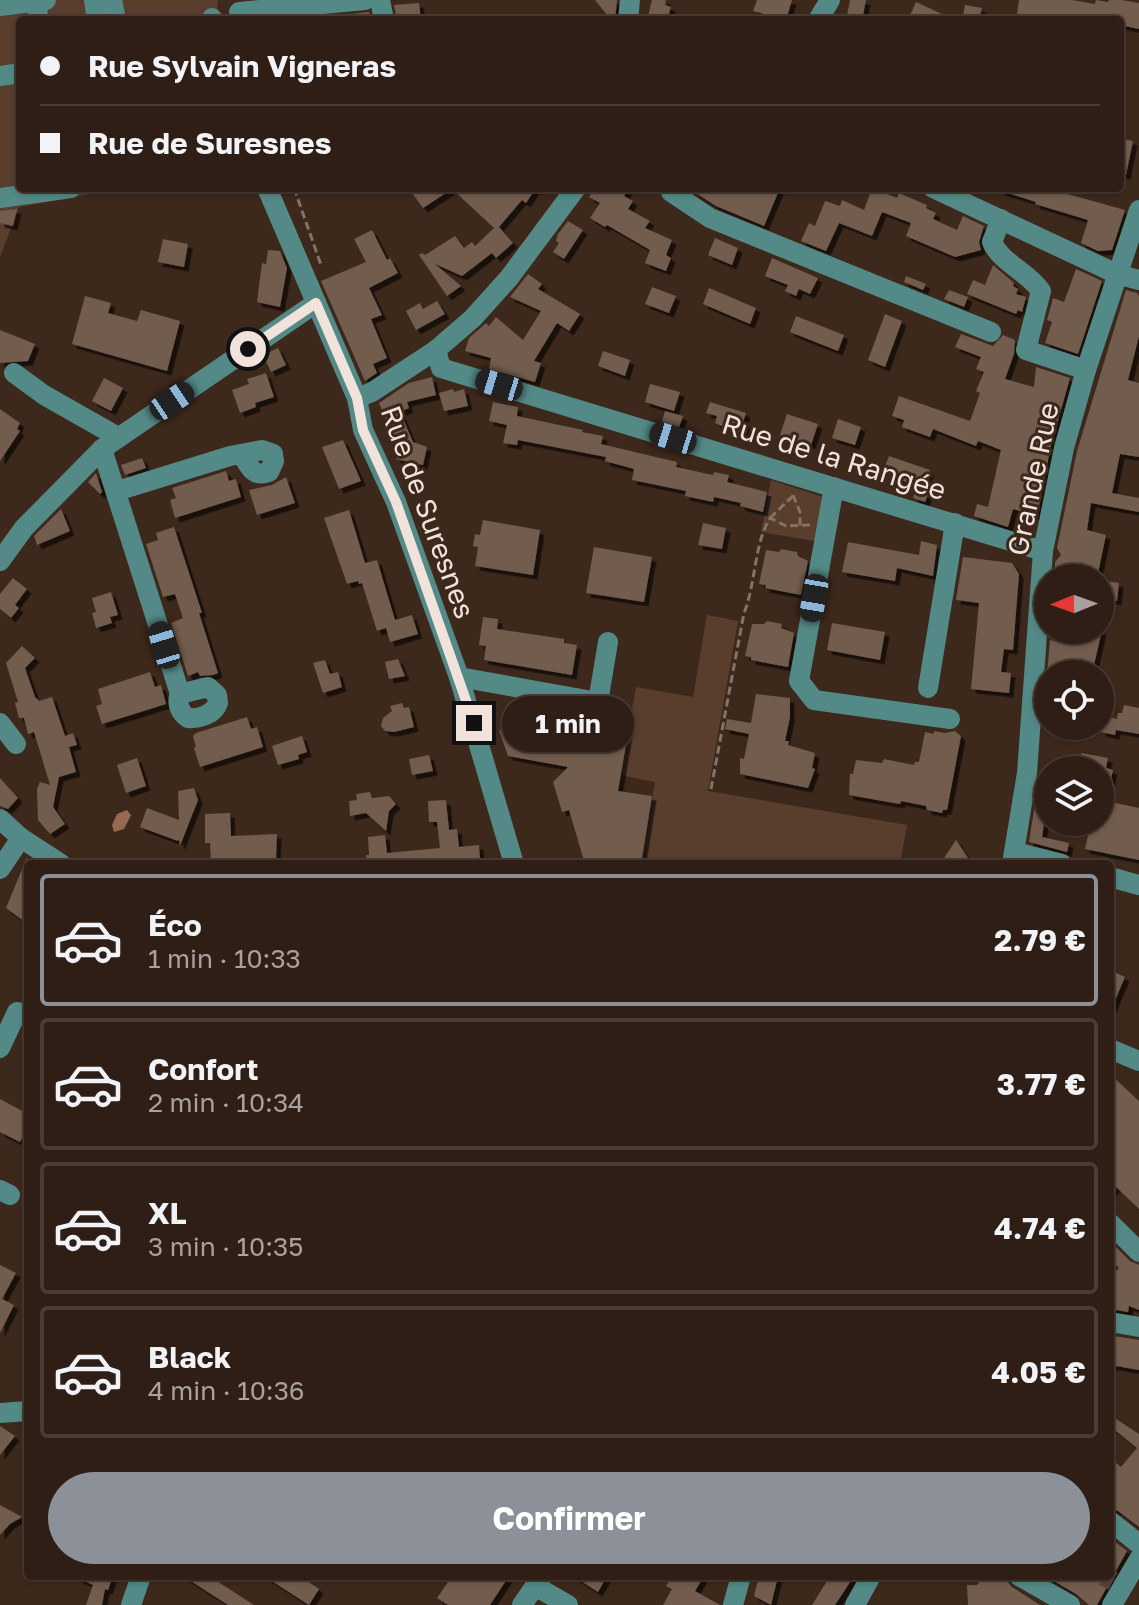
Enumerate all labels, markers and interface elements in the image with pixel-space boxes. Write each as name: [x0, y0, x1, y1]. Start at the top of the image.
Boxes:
text: Rue Sylvain Vigneras: [88, 48, 396, 84]
text: Rue de Suresnes: [88, 125, 331, 161]
route start: [230, 331, 266, 367]
car: [473, 367, 525, 403]
car: [145, 378, 199, 424]
street label: Grande Rue: [1000, 399, 1065, 558]
street label: Rue de Suresnes: [375, 401, 482, 623]
street label: Rue de la Rangée: [718, 407, 950, 506]
car: [647, 420, 699, 456]
north arrow: [1034, 564, 1114, 644]
map controls: [1034, 564, 1114, 836]
car: [798, 572, 830, 624]
car: [146, 619, 182, 671]
button: locate: [1034, 660, 1114, 740]
callout: 1 min: [502, 695, 634, 751]
route end: [456, 705, 492, 741]
text: 1 min: [535, 708, 601, 739]
button: layers: [1034, 756, 1114, 836]
icon: car: [52, 904, 124, 976]
text: Éco: [148, 907, 202, 943]
text: 2.79 €: [994, 922, 1086, 958]
text: 1 min · 10:33: [148, 943, 301, 974]
icon: car: [52, 1048, 124, 1120]
text: Confort: [148, 1051, 259, 1087]
text: 3.77 €: [997, 1066, 1086, 1102]
text: 2 min · 10:34: [148, 1087, 304, 1118]
icon: car: [52, 1192, 124, 1264]
text: XL: [148, 1195, 187, 1231]
text: 4.74 €: [994, 1210, 1086, 1246]
text: 3 min · 10:35: [148, 1231, 303, 1262]
icon: car: [52, 1336, 124, 1408]
text: Black: [148, 1339, 231, 1375]
text: 4.05 €: [991, 1354, 1086, 1390]
text: 4 min · 10:36: [148, 1375, 305, 1406]
button: Confirmer: [48, 1472, 1090, 1564]

